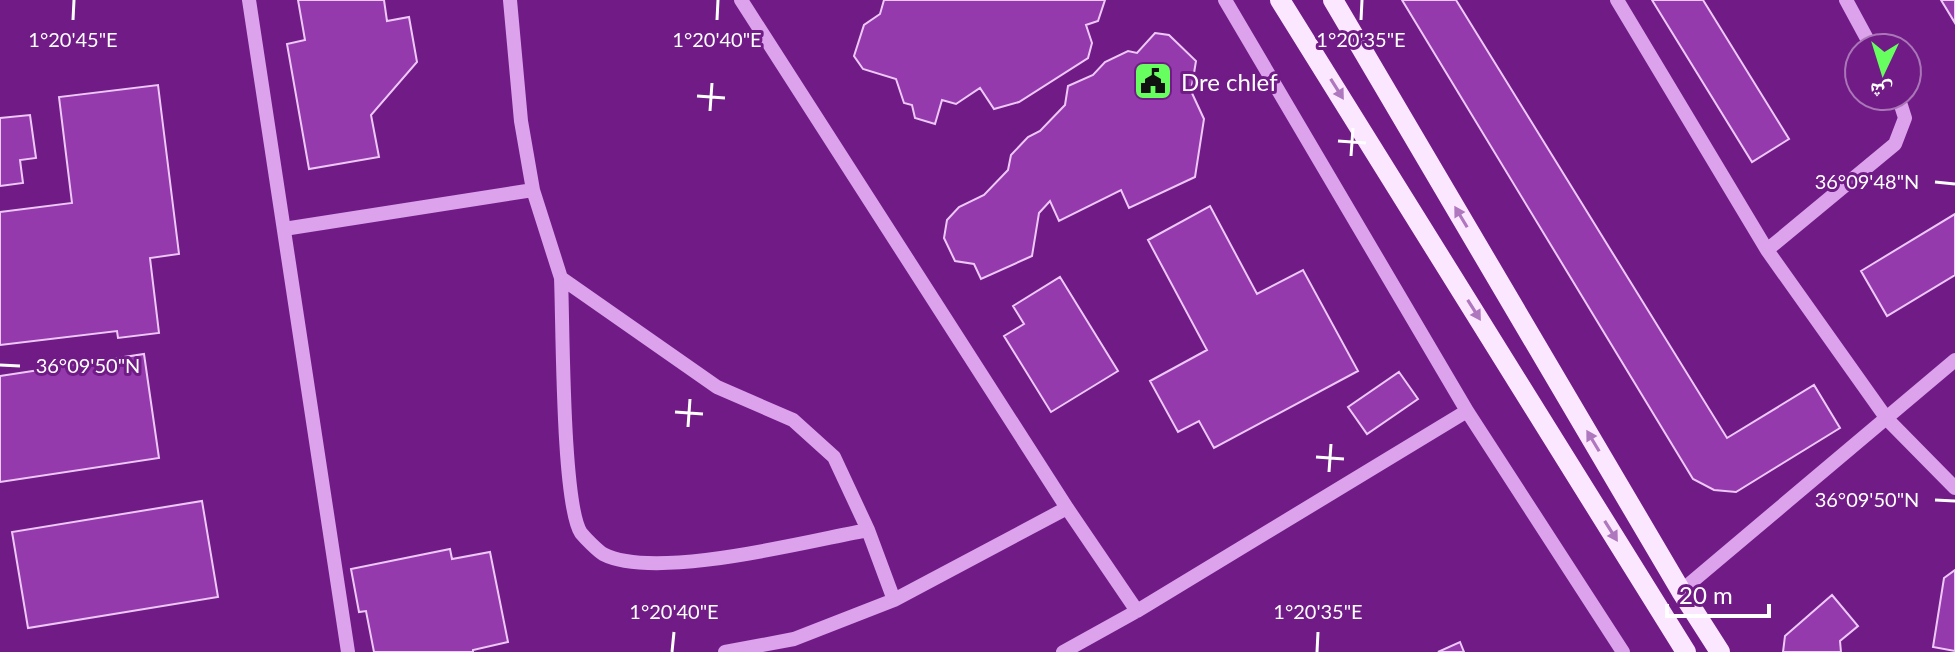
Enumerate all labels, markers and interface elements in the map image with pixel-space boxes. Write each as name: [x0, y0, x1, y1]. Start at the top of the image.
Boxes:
text: 1°20'45"E: [28, 27, 118, 51]
text: 1°20'40"E: [672, 27, 762, 51]
text: 1°20'35"E: [1316, 27, 1406, 51]
north arrow: [1843, 32, 1923, 112]
public building icon: Dre chlef: [1132, 60, 1174, 102]
place label: Dre chlef: [1181, 67, 1278, 96]
text: ش: [1869, 77, 1894, 107]
one-way arrow: [1330, 78, 1344, 100]
text: 36°09'48"N: [1815, 169, 1919, 193]
one-way arrow: [1454, 206, 1468, 229]
one-way arrow: [1467, 299, 1481, 321]
text: 36°09'50"N: [36, 353, 140, 377]
one-way arrow: [1587, 430, 1601, 452]
text: 36°09'50"N: [1815, 487, 1919, 511]
one-way arrow: [1604, 520, 1618, 542]
scale bar: [1667, 568, 1769, 618]
text: 20 m: [1679, 580, 1733, 609]
text: 1°20'40"E: [629, 599, 719, 623]
text: 1°20'35"E: [1273, 599, 1363, 623]

